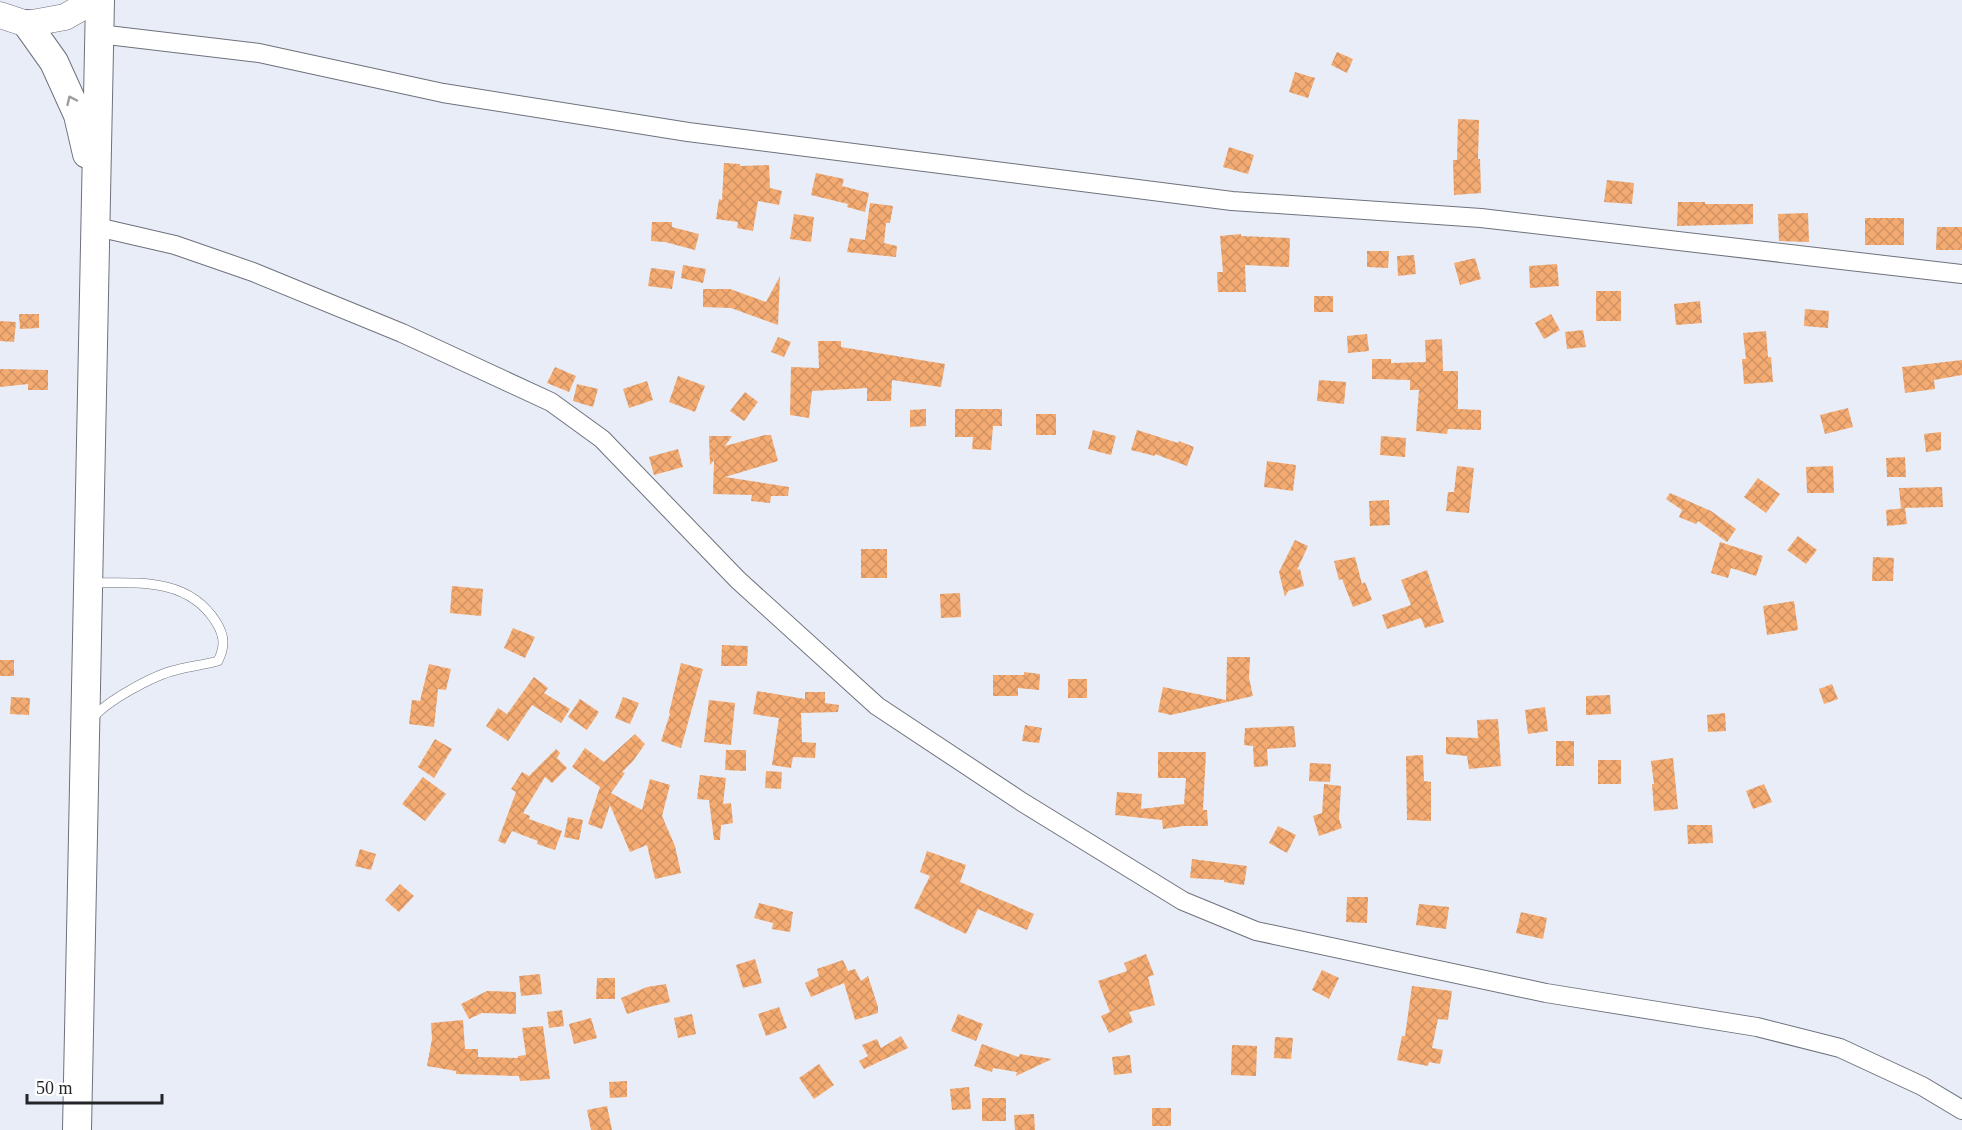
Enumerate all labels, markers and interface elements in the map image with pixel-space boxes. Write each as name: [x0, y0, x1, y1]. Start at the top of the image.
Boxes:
one-way arrow: [67, 95, 79, 106]
scale bar: [27, 1067, 162, 1105]
text: 50 m: [36, 1078, 73, 1098]

